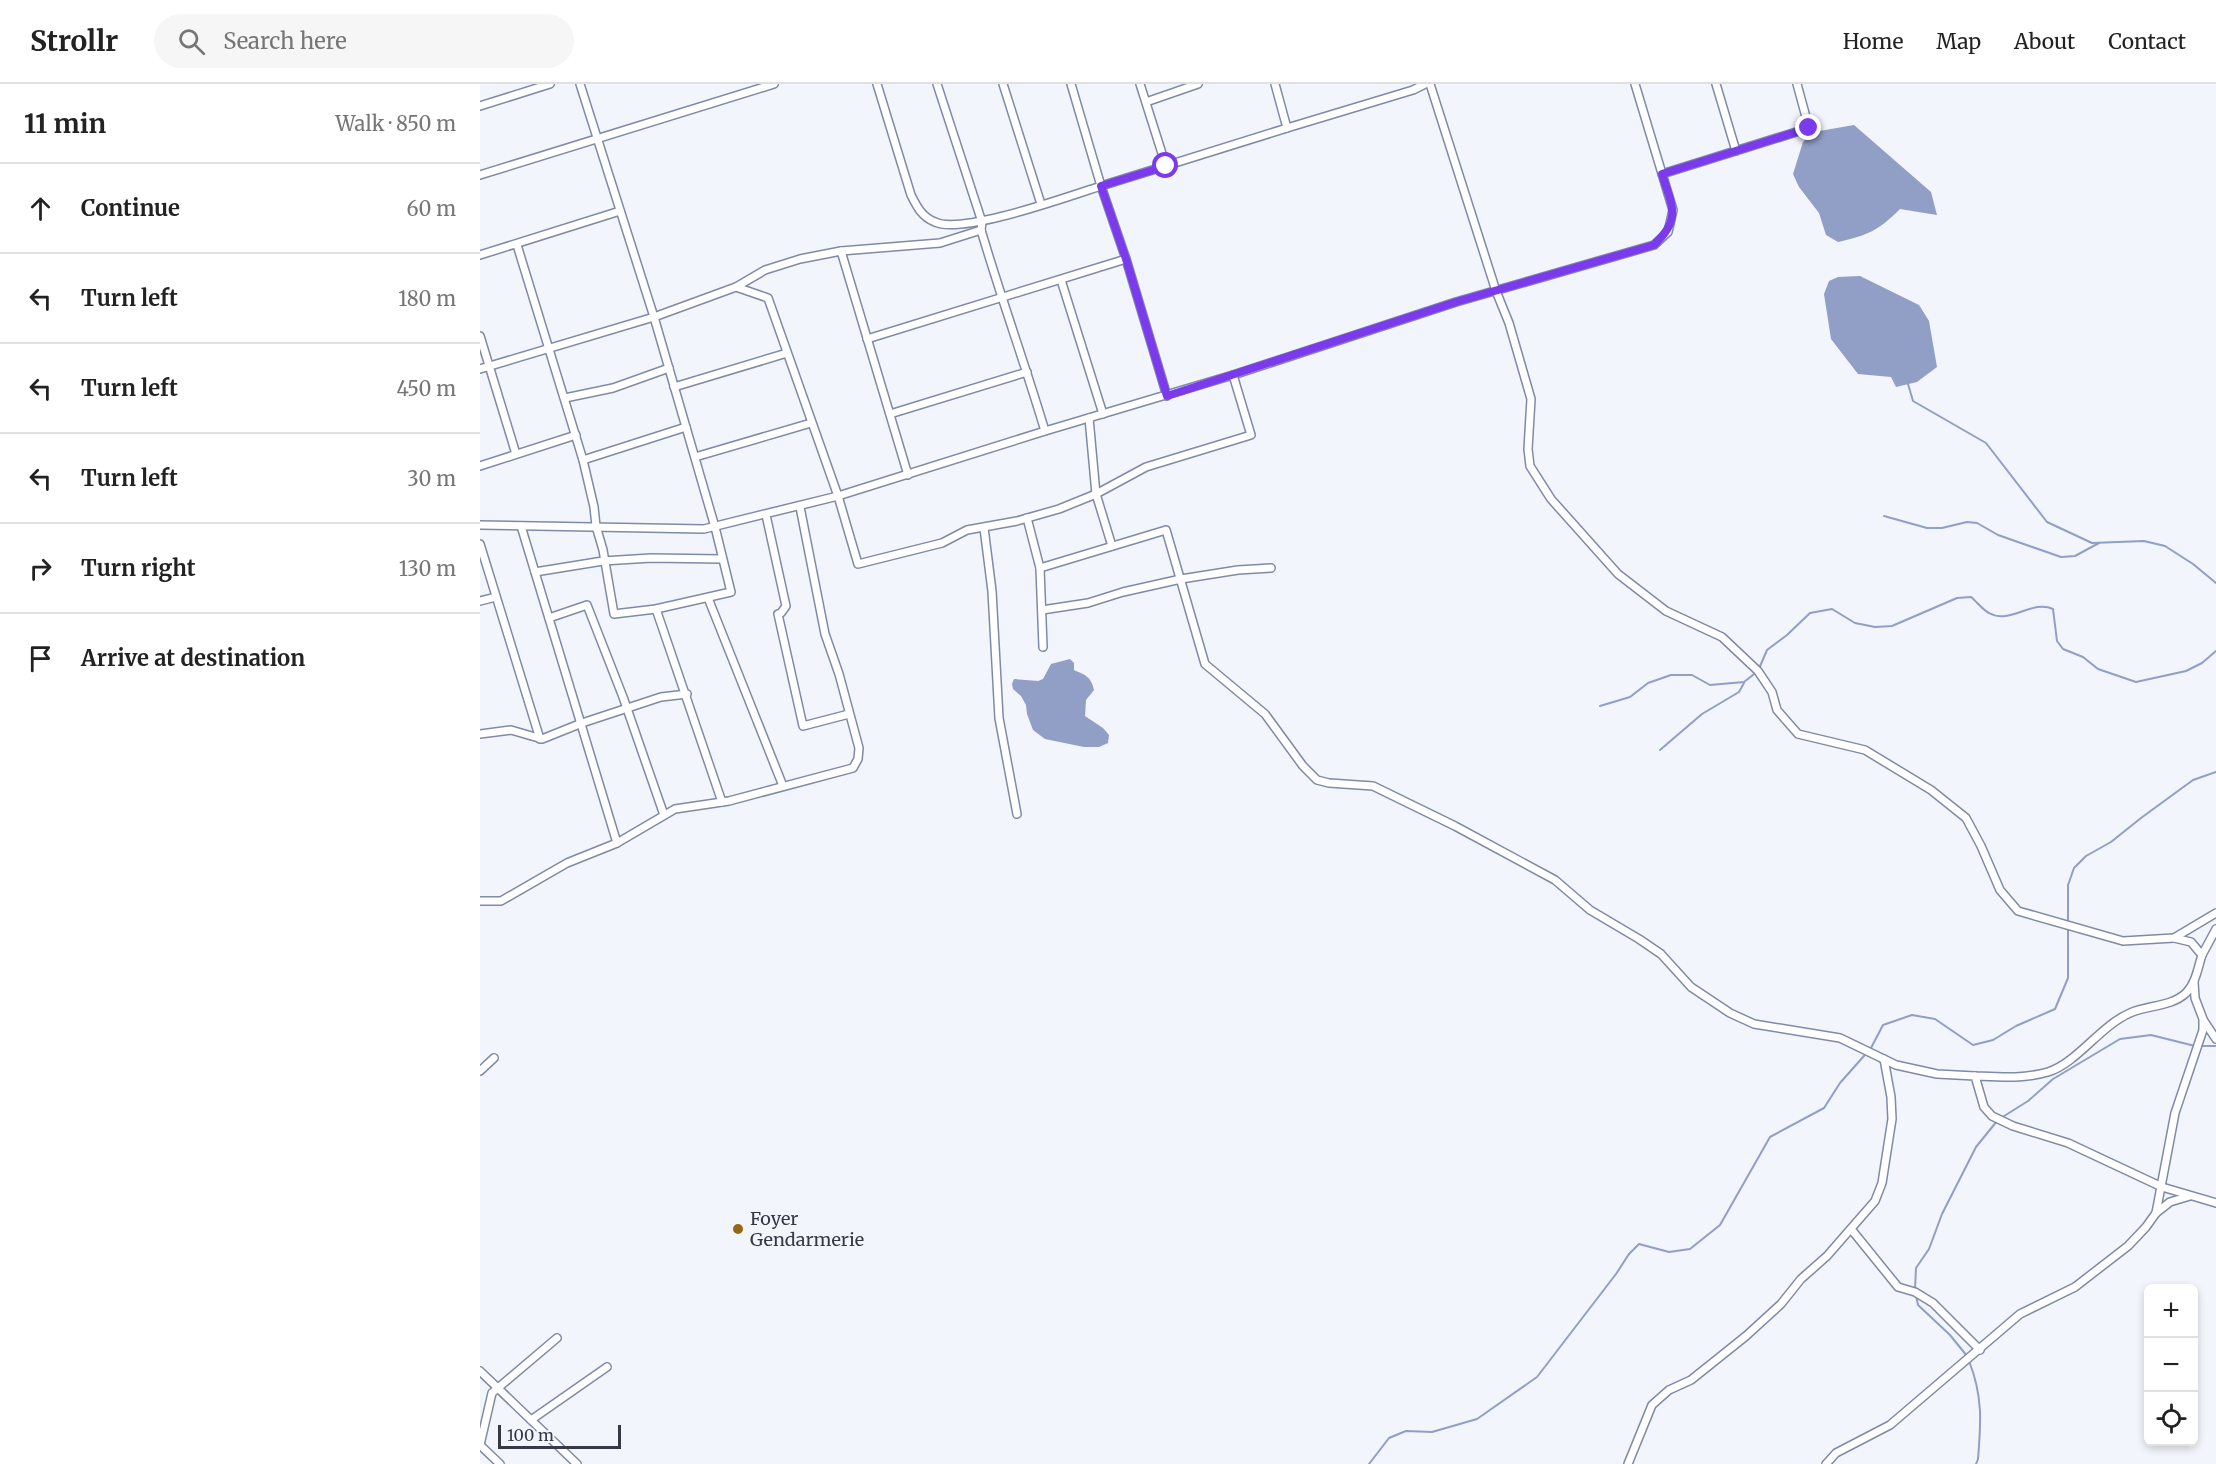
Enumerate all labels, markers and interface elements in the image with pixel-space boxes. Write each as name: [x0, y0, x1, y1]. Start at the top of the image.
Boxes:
search box: [154, 14, 574, 68]
text: Strollr: [30, 23, 118, 59]
icon: search: [175, 25, 208, 58]
text: Search here: [223, 27, 347, 55]
text: Home: [1843, 28, 1903, 55]
text: Map: [1936, 28, 1981, 55]
text: About: [2014, 28, 2075, 55]
text: Contact: [2108, 28, 2186, 55]
text: 11 min: [24, 107, 106, 140]
text: Walk · 850 m: [335, 111, 456, 136]
route end: [1795, 114, 1821, 140]
route start: [1152, 152, 1178, 178]
icon: ahead: [24, 192, 57, 225]
text: Continue: [81, 194, 180, 222]
text: 60 m: [406, 196, 456, 221]
icon: left: [24, 282, 57, 315]
text: Turn left: [81, 284, 178, 312]
text: 180 m: [398, 286, 456, 311]
icon: left: [24, 372, 57, 405]
text: Turn left: [81, 374, 178, 402]
text: 450 m: [397, 376, 456, 401]
icon: left: [24, 462, 57, 495]
text: Turn left: [81, 464, 178, 492]
text: 30 m: [407, 466, 456, 491]
icon: right: [24, 552, 57, 585]
text: Turn right: [81, 554, 195, 582]
text: 130 m: [399, 556, 456, 581]
icon: arrive: [24, 642, 57, 675]
text: Arrive at destination: [81, 644, 305, 672]
place label: Foyer Gendarmerie: [750, 1207, 864, 1251]
marker: Foyer Gendarmerie: [731, 1222, 745, 1236]
map controls: [2144, 1284, 2198, 1446]
button: +: [2144, 1284, 2198, 1338]
button: −: [2144, 1338, 2198, 1392]
button: locate: [2144, 1392, 2198, 1446]
scale bar: [498, 1422, 621, 1450]
text: 100 m: [507, 1425, 554, 1445]

